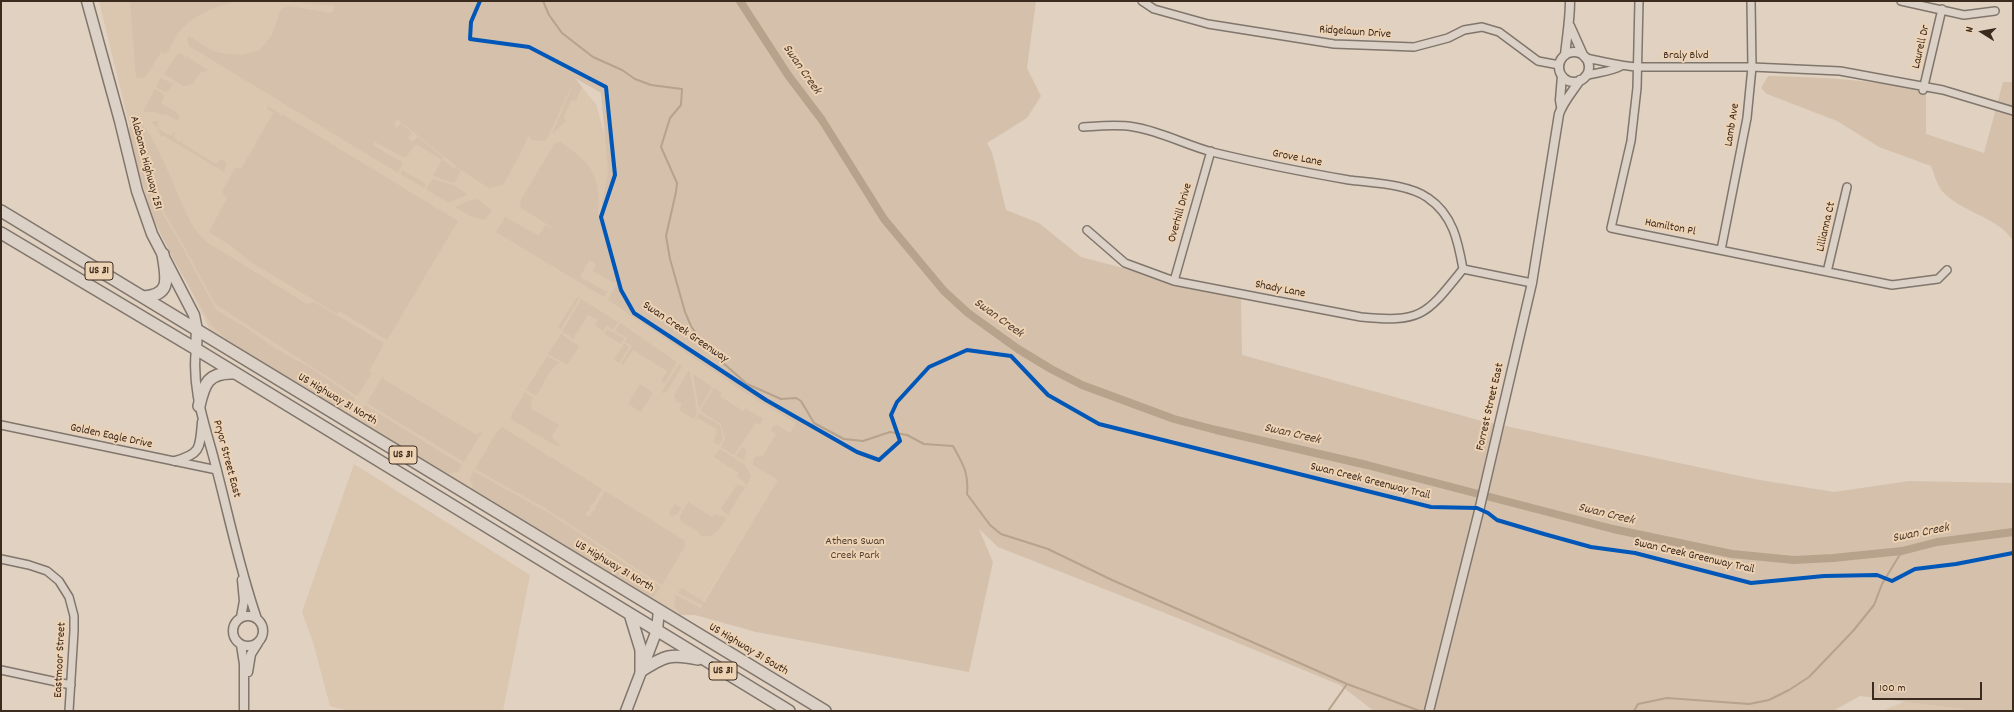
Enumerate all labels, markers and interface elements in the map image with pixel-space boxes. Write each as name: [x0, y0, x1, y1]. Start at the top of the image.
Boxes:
north arrow: [1962, 12, 2002, 52]
street label: Ridgelawn Drive: [1319, 23, 1391, 43]
street label: Laurell Dr: [1910, 24, 1934, 70]
text: N: [1962, 26, 1979, 34]
water label: Swan Creek: [778, 42, 824, 98]
street label: Braly Blvd: [1663, 49, 1709, 63]
street label: Lamb Ave: [1722, 102, 1744, 148]
street label: Alabama Highway 251: [126, 115, 164, 211]
street label: Grove Lane: [1271, 147, 1323, 171]
street label: Overhill Drive: [1166, 182, 1196, 244]
street label: Lillianna Ct: [1814, 201, 1840, 253]
street label: Hamilton Pl: [1643, 216, 1697, 240]
road number: US 31: [85, 262, 113, 280]
street label: Shady Lane: [1254, 278, 1306, 302]
water label: Swan Creek: [970, 296, 1026, 342]
street label: Swan Creek Greenway: [639, 299, 731, 367]
street label: Forrest Street East: [1474, 362, 1508, 452]
street label: US Highway 31 North: [295, 371, 379, 429]
street label: Pryor Street East: [209, 419, 243, 499]
street label: Golden Eagle Drive: [69, 421, 153, 453]
water label: Swan Creek: [1262, 421, 1322, 449]
road number: US 31: [389, 446, 417, 464]
street label: Swan Creek Greenway Trail: [1309, 460, 1431, 504]
water label: Swan Creek: [1576, 501, 1636, 529]
water label: Swan Creek: [1891, 521, 1951, 547]
park label: Athens Swan Creek Park: [825, 535, 885, 563]
street label: Swan Creek Greenway Trail: [1632, 536, 1756, 578]
street label: US Highway 31 North: [572, 538, 656, 596]
street label: US Highway 31 South: [706, 621, 790, 679]
street label: Eastmoor Street: [52, 622, 70, 698]
road number: US 31: [709, 662, 737, 680]
scale bar: [1874, 674, 1984, 700]
text: 100 m: [1879, 680, 1906, 697]

